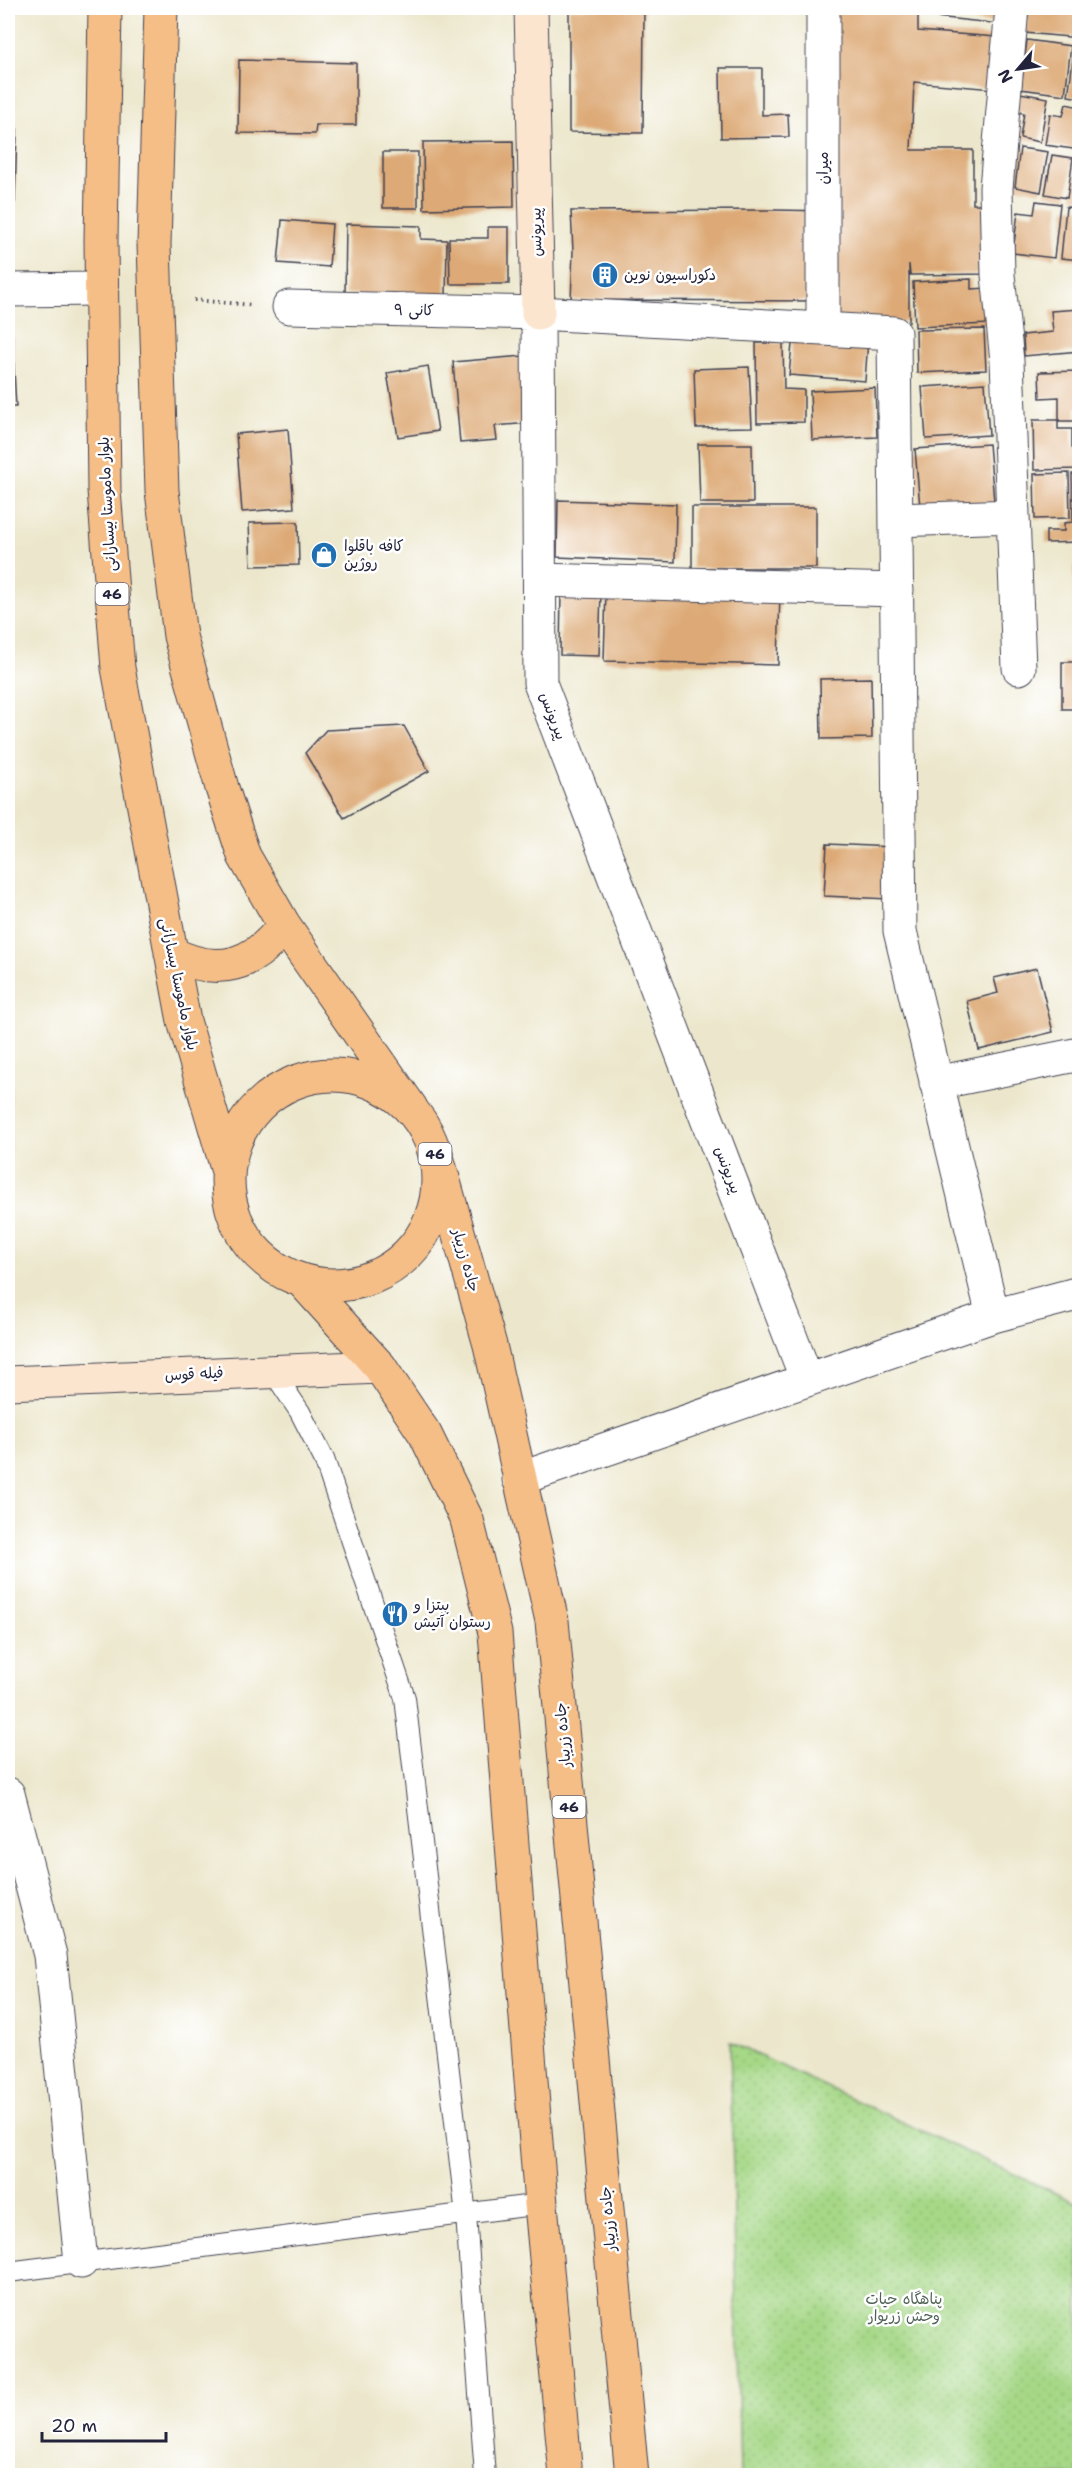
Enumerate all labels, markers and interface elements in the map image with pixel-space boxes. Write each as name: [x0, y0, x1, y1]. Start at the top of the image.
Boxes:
north arrow: [988, 39, 1048, 99]
text: N: [993, 65, 1018, 87]
street label: میران: [813, 152, 833, 184]
street label: پیریونس: [526, 207, 546, 257]
building icon: دکوراسیون نوین: [590, 260, 620, 290]
place label: دکوراسیون نوین: [624, 265, 716, 285]
street label: کانی ۹: [394, 300, 434, 320]
street label: بلوار ماموستا بیسارانی: [93, 436, 121, 572]
place label: کافه باقلوا روژین: [344, 536, 404, 573]
shop icon: کافه باقلوا روژین: [309, 540, 339, 570]
road number: 46: [96, 583, 128, 605]
street label: پیریونس: [535, 689, 571, 743]
street label: بلوار ماموستا بیسارانی: [155, 916, 203, 1052]
road number: 46: [418, 1143, 452, 1165]
street label: پیریونس: [710, 1143, 746, 1197]
street label: جاده زریبار: [447, 1225, 485, 1294]
street label: فیله قوس: [164, 1362, 224, 1386]
place label: پیتزا و رستوان آتیش: [413, 1595, 491, 1632]
restaurant icon: پیتزا و رستوان آتیش: [380, 1599, 410, 1629]
street label: جاده زریبار: [550, 1702, 576, 1769]
road number: 46: [552, 1796, 586, 1818]
street label: جاده زریبار: [595, 2186, 621, 2253]
park label: پناهگاه حیات وحش زریوار: [866, 2289, 942, 2326]
scale bar: [42, 2405, 166, 2443]
text: 20 m: [51, 2414, 97, 2438]

